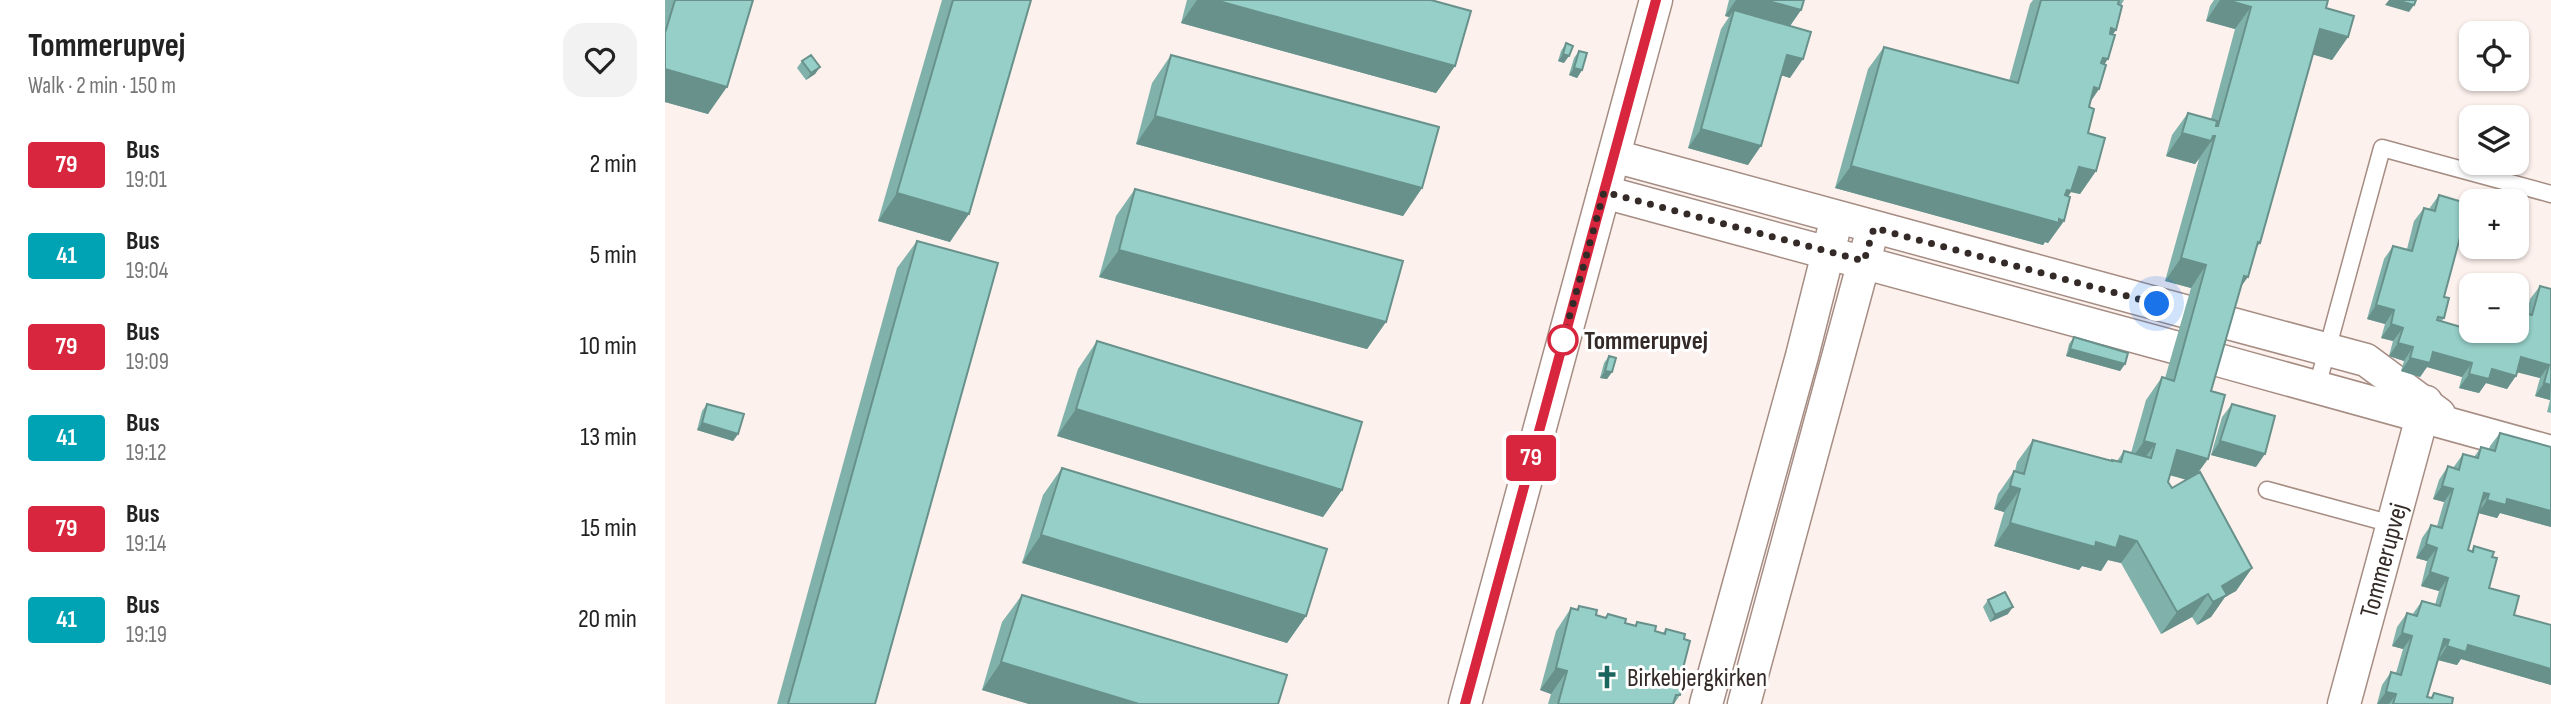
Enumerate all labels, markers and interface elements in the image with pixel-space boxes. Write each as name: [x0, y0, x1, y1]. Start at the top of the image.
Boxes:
map controls: [2459, 21, 2529, 343]
button: locate: [2459, 21, 2529, 91]
button: heart: [563, 23, 637, 97]
text: Tommerupvej: [28, 26, 185, 66]
text: Walk · 2 min · 150 m: [28, 72, 176, 100]
button: layers: [2459, 105, 2529, 175]
text: Bus: [126, 135, 160, 166]
text: 2 min: [589, 149, 637, 180]
text: 79: [56, 150, 77, 179]
text: 19:01: [126, 166, 167, 194]
button: +: [2459, 189, 2529, 259]
text: Bus: [126, 226, 160, 257]
text: 5 min: [590, 240, 637, 271]
text: 41: [56, 241, 77, 270]
text: 19:04: [126, 257, 168, 285]
button: −: [2459, 273, 2529, 343]
your location: [2139, 286, 2174, 321]
text: Bus: [126, 317, 160, 348]
marker: Tommerupvej: [1548, 325, 1578, 355]
place label: Tommerupvej: [1584, 326, 1708, 357]
text: 10 min: [580, 331, 637, 362]
text: 79: [56, 332, 77, 361]
text: 19:09: [126, 348, 169, 376]
text: Bus: [126, 408, 160, 439]
text: 13 min: [580, 422, 637, 453]
text: 41: [56, 423, 77, 452]
line badge: 79: [1499, 435, 1563, 481]
text: 19:12: [126, 439, 166, 467]
text: 79: [1520, 443, 1542, 472]
text: Bus: [126, 499, 160, 530]
street label: Tommerupvej: [2354, 500, 2415, 621]
text: 15 min: [581, 513, 637, 544]
text: 79: [56, 514, 77, 543]
text: 19:14: [126, 530, 166, 558]
text: Bus: [126, 590, 160, 621]
text: 20 min: [578, 604, 637, 635]
text: 41: [56, 605, 77, 634]
text: 19:19: [126, 621, 167, 649]
church icon: Birkebjergkirken: [1593, 663, 1621, 691]
place label: Birkebjergkirken: [1627, 663, 1767, 694]

